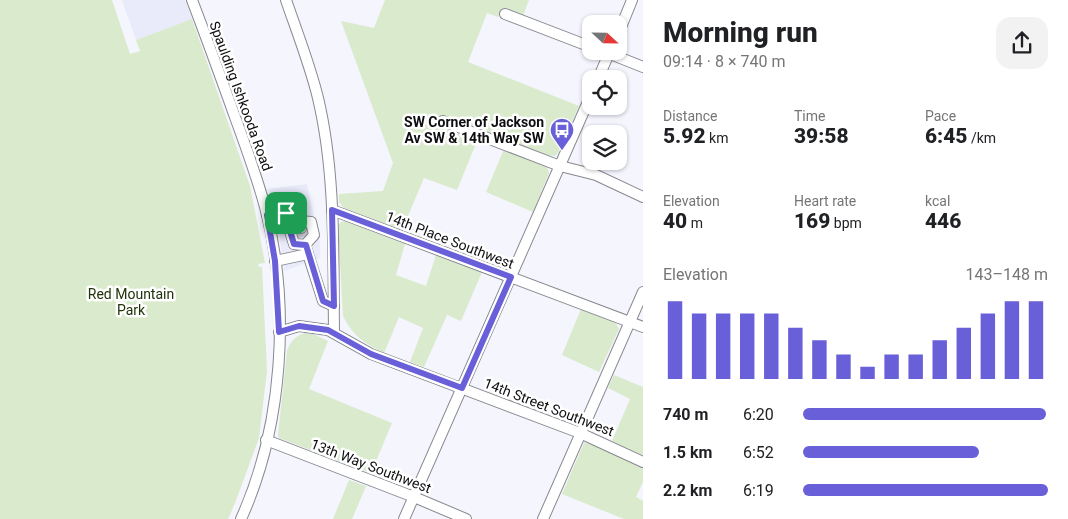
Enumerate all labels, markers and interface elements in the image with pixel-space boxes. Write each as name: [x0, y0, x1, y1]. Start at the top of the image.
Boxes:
north arrow: [582, 15, 628, 60]
map controls: [582, 15, 627, 170]
text: Morning run: [663, 16, 818, 49]
button: share: [996, 17, 1048, 69]
street label: Spaulding Ishkooda Road: [206, 19, 276, 173]
text: 09:14 · 8 × 740 m: [663, 52, 785, 71]
button: locate: [582, 70, 627, 115]
text: Distance: [663, 108, 718, 124]
text: Time: [794, 108, 825, 124]
text: Pace: [925, 108, 956, 124]
place label: SW Corner of Jackson Av SW & 14th Way SW: [404, 114, 545, 146]
bus stop icon: SW Corner of Jackson Av SW & 14th Way SW: [549, 117, 575, 151]
text: 5.92: [663, 124, 706, 148]
text: 39:58: [794, 124, 849, 148]
text: 6:45: [925, 124, 967, 148]
button: layers: [582, 125, 627, 170]
text: km: [706, 130, 728, 146]
text: /km: [967, 130, 996, 146]
pin: [265, 192, 307, 234]
text: Elevation: [663, 193, 720, 209]
text: Heart rate: [794, 193, 856, 209]
text: kcal: [925, 193, 950, 209]
icon: arrive: [272, 199, 300, 227]
street label: 14th Place Southwest: [384, 208, 517, 272]
text: 40: [663, 209, 687, 233]
text: 169: [794, 209, 830, 233]
text: 446: [925, 209, 961, 233]
text: m: [687, 215, 703, 231]
text: bpm: [830, 215, 862, 231]
text: Elevation: [663, 265, 728, 284]
text: 143–148 m: [966, 265, 1048, 284]
park label: Red Mountain Park: [88, 286, 174, 318]
street label: 14th Street Southwest: [482, 375, 617, 439]
text: 740 m: [663, 405, 708, 424]
text: 6:20: [743, 405, 774, 424]
street label: 13th Way Southwest: [309, 436, 434, 496]
text: 1.5 km: [663, 443, 712, 462]
text: 6:52: [743, 443, 774, 462]
text: 2.2 km: [663, 481, 712, 500]
text: 6:19: [743, 481, 774, 500]

